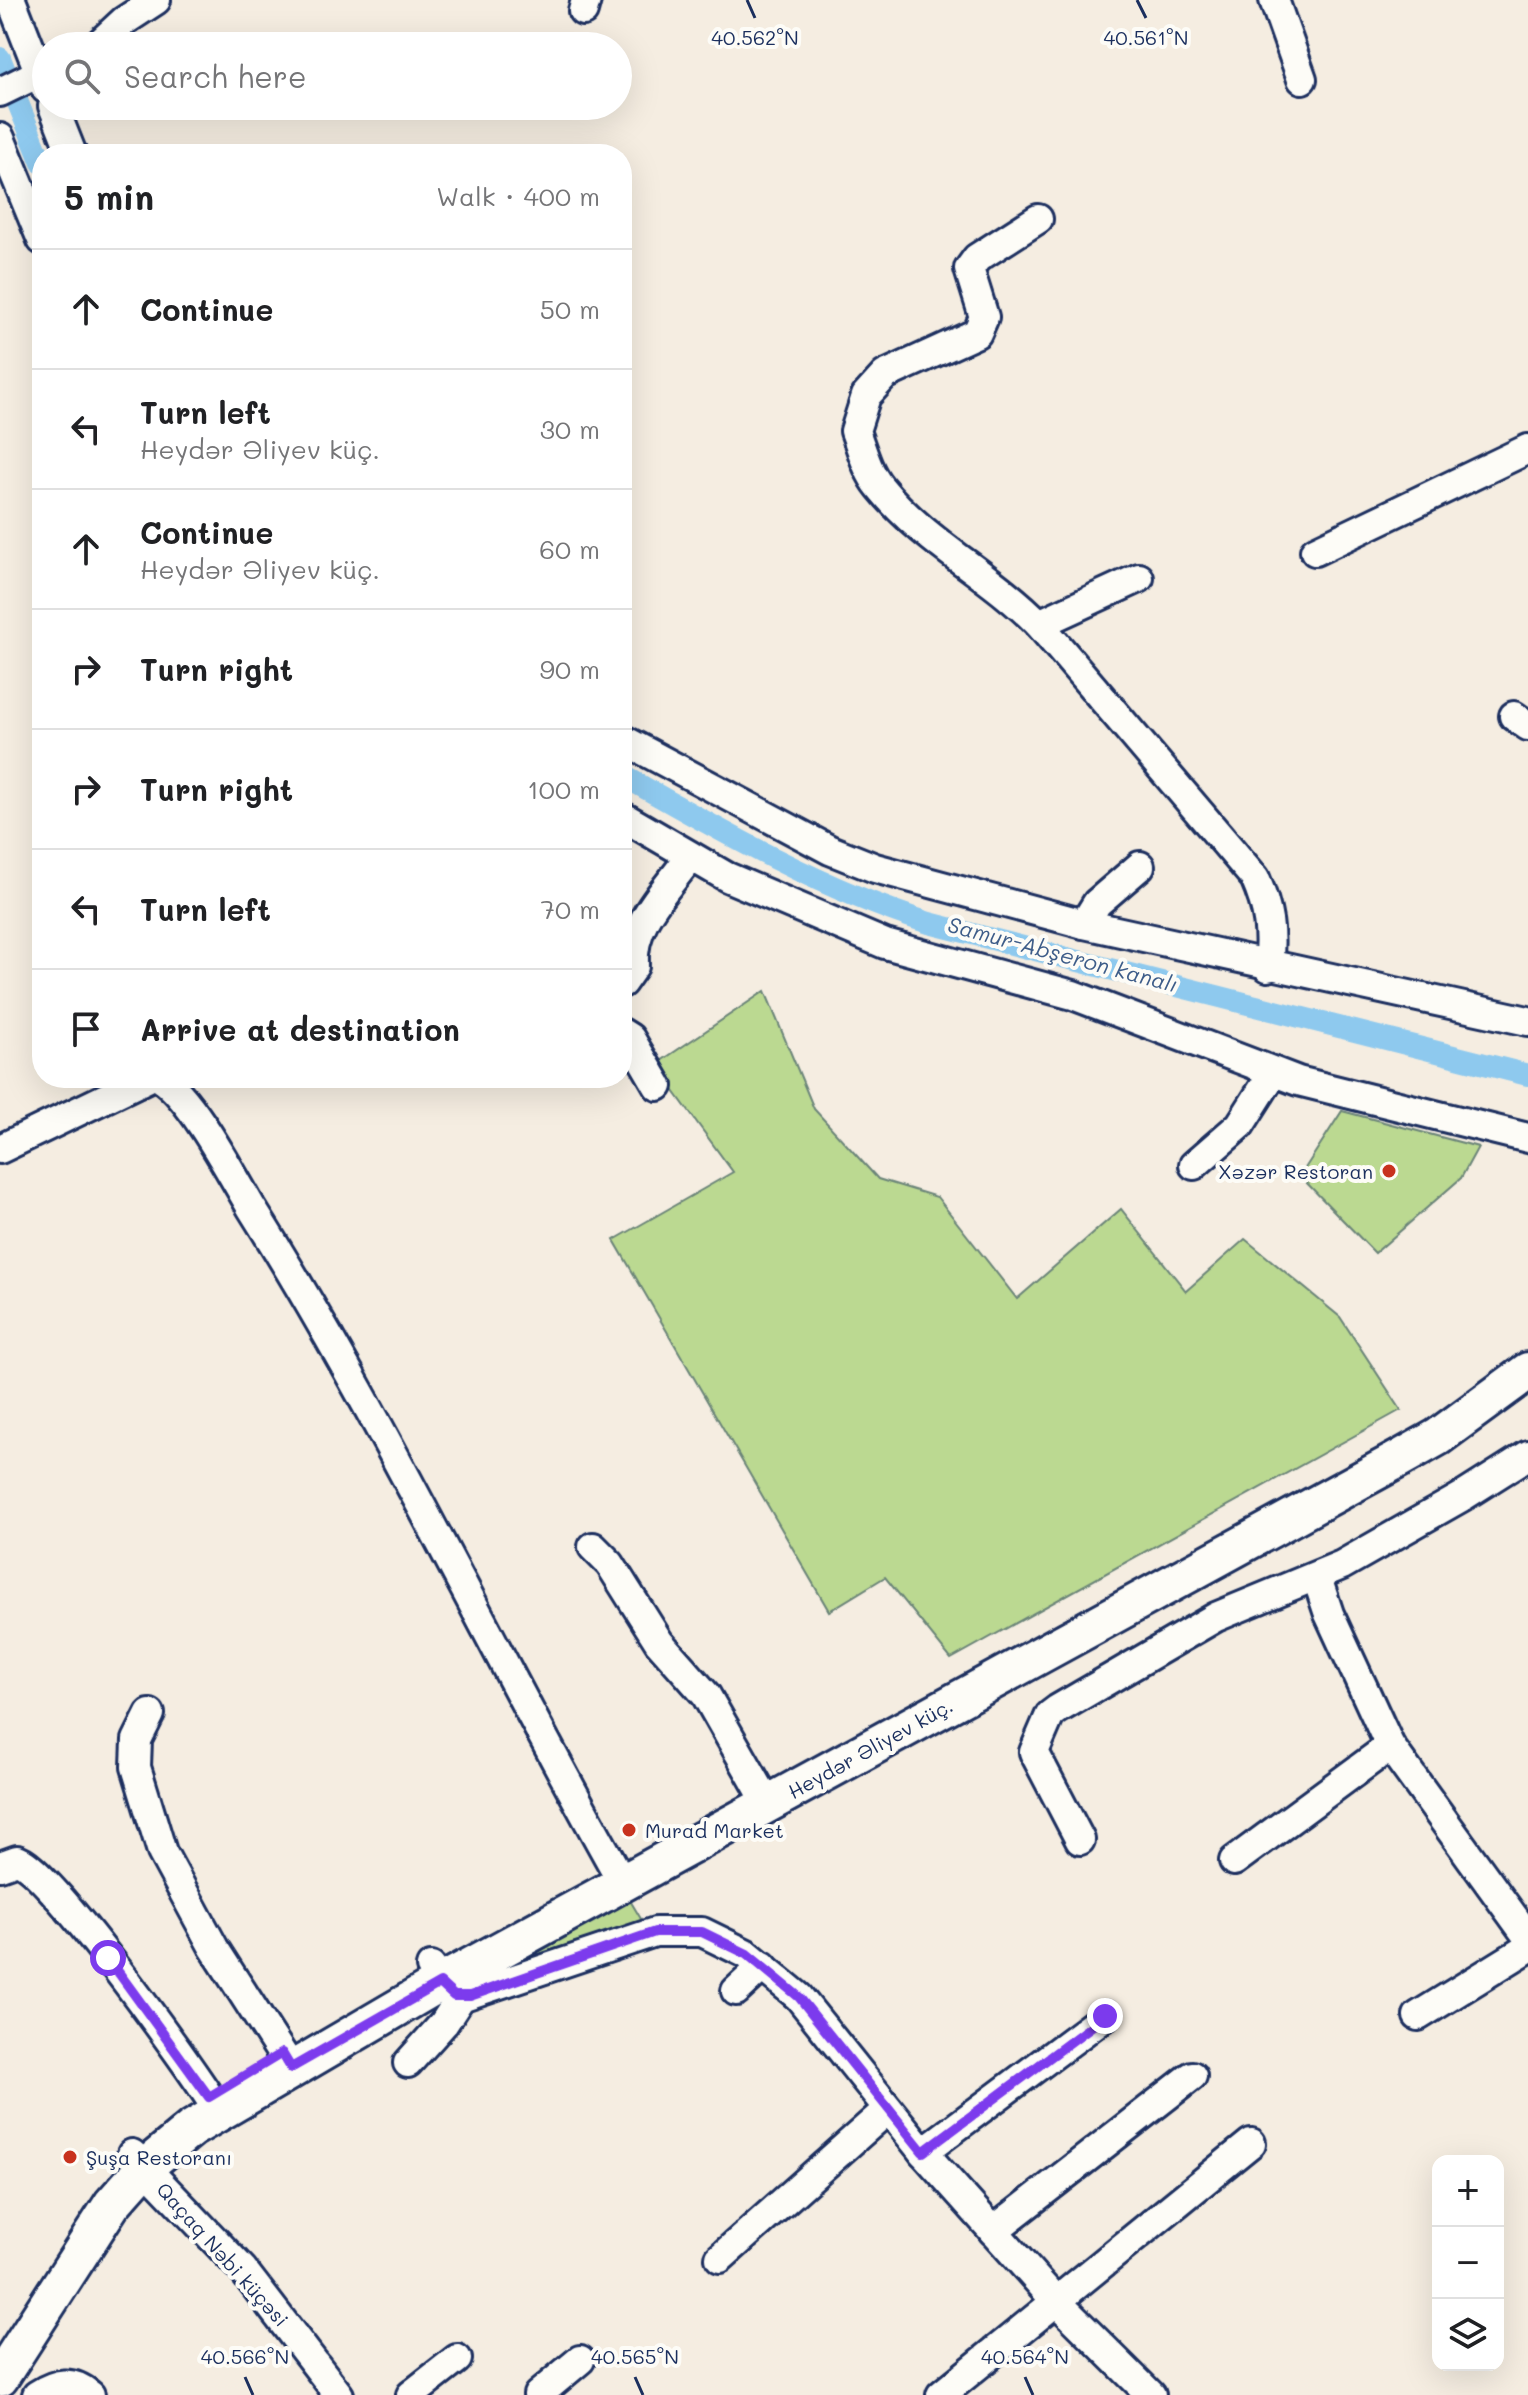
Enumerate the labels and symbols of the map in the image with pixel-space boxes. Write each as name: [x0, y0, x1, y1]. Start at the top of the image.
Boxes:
text: 40.562°N: [711, 24, 799, 50]
text: 40.561°N: [1103, 24, 1189, 50]
water label: Samur-Abşeron kanalı: [945, 909, 1181, 999]
place label: Xəzər Restoran: [1218, 1158, 1373, 1184]
marker: Xəzər Restoran: [1380, 1162, 1398, 1180]
street label: Heydər Əliyev küç.: [783, 1692, 957, 1804]
place label: Murad Market: [645, 1817, 784, 1843]
marker: Murad Market: [620, 1821, 638, 1839]
route start: [90, 1940, 126, 1976]
route end: [1087, 1998, 1123, 2034]
place label: Şuşa Restoranı: [86, 2144, 232, 2170]
marker: Şuşa Restoranı: [61, 2148, 79, 2166]
street label: Qaçaq Nəbi küçəsi: [151, 2176, 295, 2332]
text: 40.566°N: [201, 2343, 289, 2369]
text: 40.565°N: [591, 2343, 679, 2369]
text: 40.564°N: [981, 2343, 1069, 2369]

